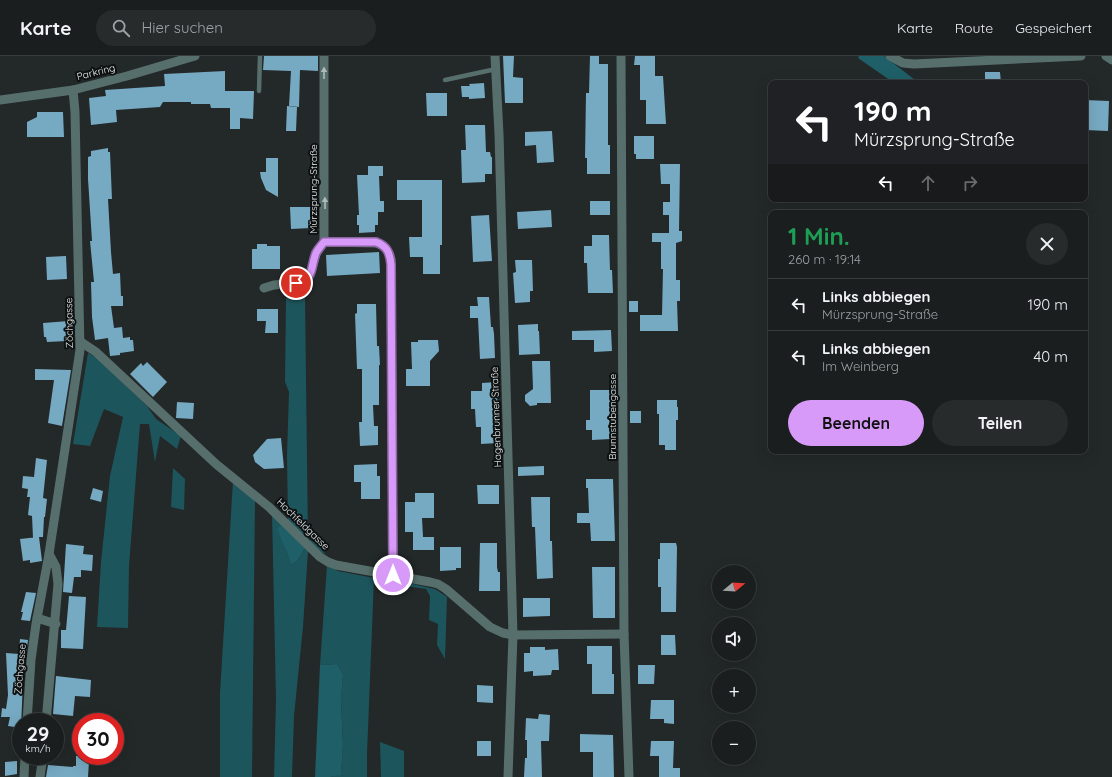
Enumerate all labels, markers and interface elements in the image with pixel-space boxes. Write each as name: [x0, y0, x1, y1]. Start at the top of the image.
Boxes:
search box: [96, 10, 376, 46]
text: Karte: [20, 16, 72, 40]
icon: search: [110, 17, 132, 39]
text: Hier suchen: [142, 18, 223, 37]
text: Karte: [897, 19, 933, 37]
text: Route: [955, 19, 993, 37]
text: Gespeichert: [1015, 19, 1092, 37]
street label: Parkring: [75, 61, 117, 83]
one-way arrow: [321, 66, 327, 79]
text: 190 m: [854, 93, 932, 128]
icon: left: [788, 96, 840, 148]
text: Mürzsprung-Straße: [854, 128, 1015, 151]
street label: Mürzsprung-Straße: [307, 144, 320, 234]
icon: left: [875, 172, 897, 194]
icon: ahead: [917, 172, 939, 194]
icon: right: [959, 172, 981, 194]
one-way arrow: [322, 196, 328, 209]
text: 1 Min.: [788, 221, 850, 251]
button: close: [1026, 223, 1068, 265]
text: 260 m · 19:14: [788, 251, 861, 267]
pin: [279, 266, 313, 300]
icon: arrive: [285, 272, 307, 294]
text: Links abbiegen: [822, 287, 930, 306]
icon: left: [788, 294, 810, 316]
text: 190 m: [1027, 295, 1068, 314]
street label: Zöchgasse: [62, 297, 76, 348]
text: Mürzsprung-Straße: [822, 306, 938, 322]
text: Links abbiegen: [822, 339, 930, 358]
icon: left: [788, 346, 810, 368]
text: 40 m: [1033, 347, 1068, 366]
text: Im Weinberg: [822, 358, 899, 374]
street label: Hagenbrunner Straße: [488, 366, 504, 468]
street label: Brunnstubengasse: [606, 374, 619, 460]
button: Beenden: [788, 400, 924, 446]
button: Teilen: [932, 400, 1068, 446]
street label: Hochfeldgasse: [274, 496, 332, 553]
position arrow: [372, 554, 414, 596]
north arrow: [712, 565, 756, 609]
map controls: [712, 565, 756, 765]
button: sound: [712, 617, 756, 661]
street label: Zöchgasse: [11, 643, 29, 695]
button: +: [712, 669, 756, 713]
speed limit sign: 30: [72, 713, 124, 765]
text: 29: [27, 721, 49, 746]
button: −: [712, 721, 756, 765]
text: km/h: [25, 742, 51, 755]

